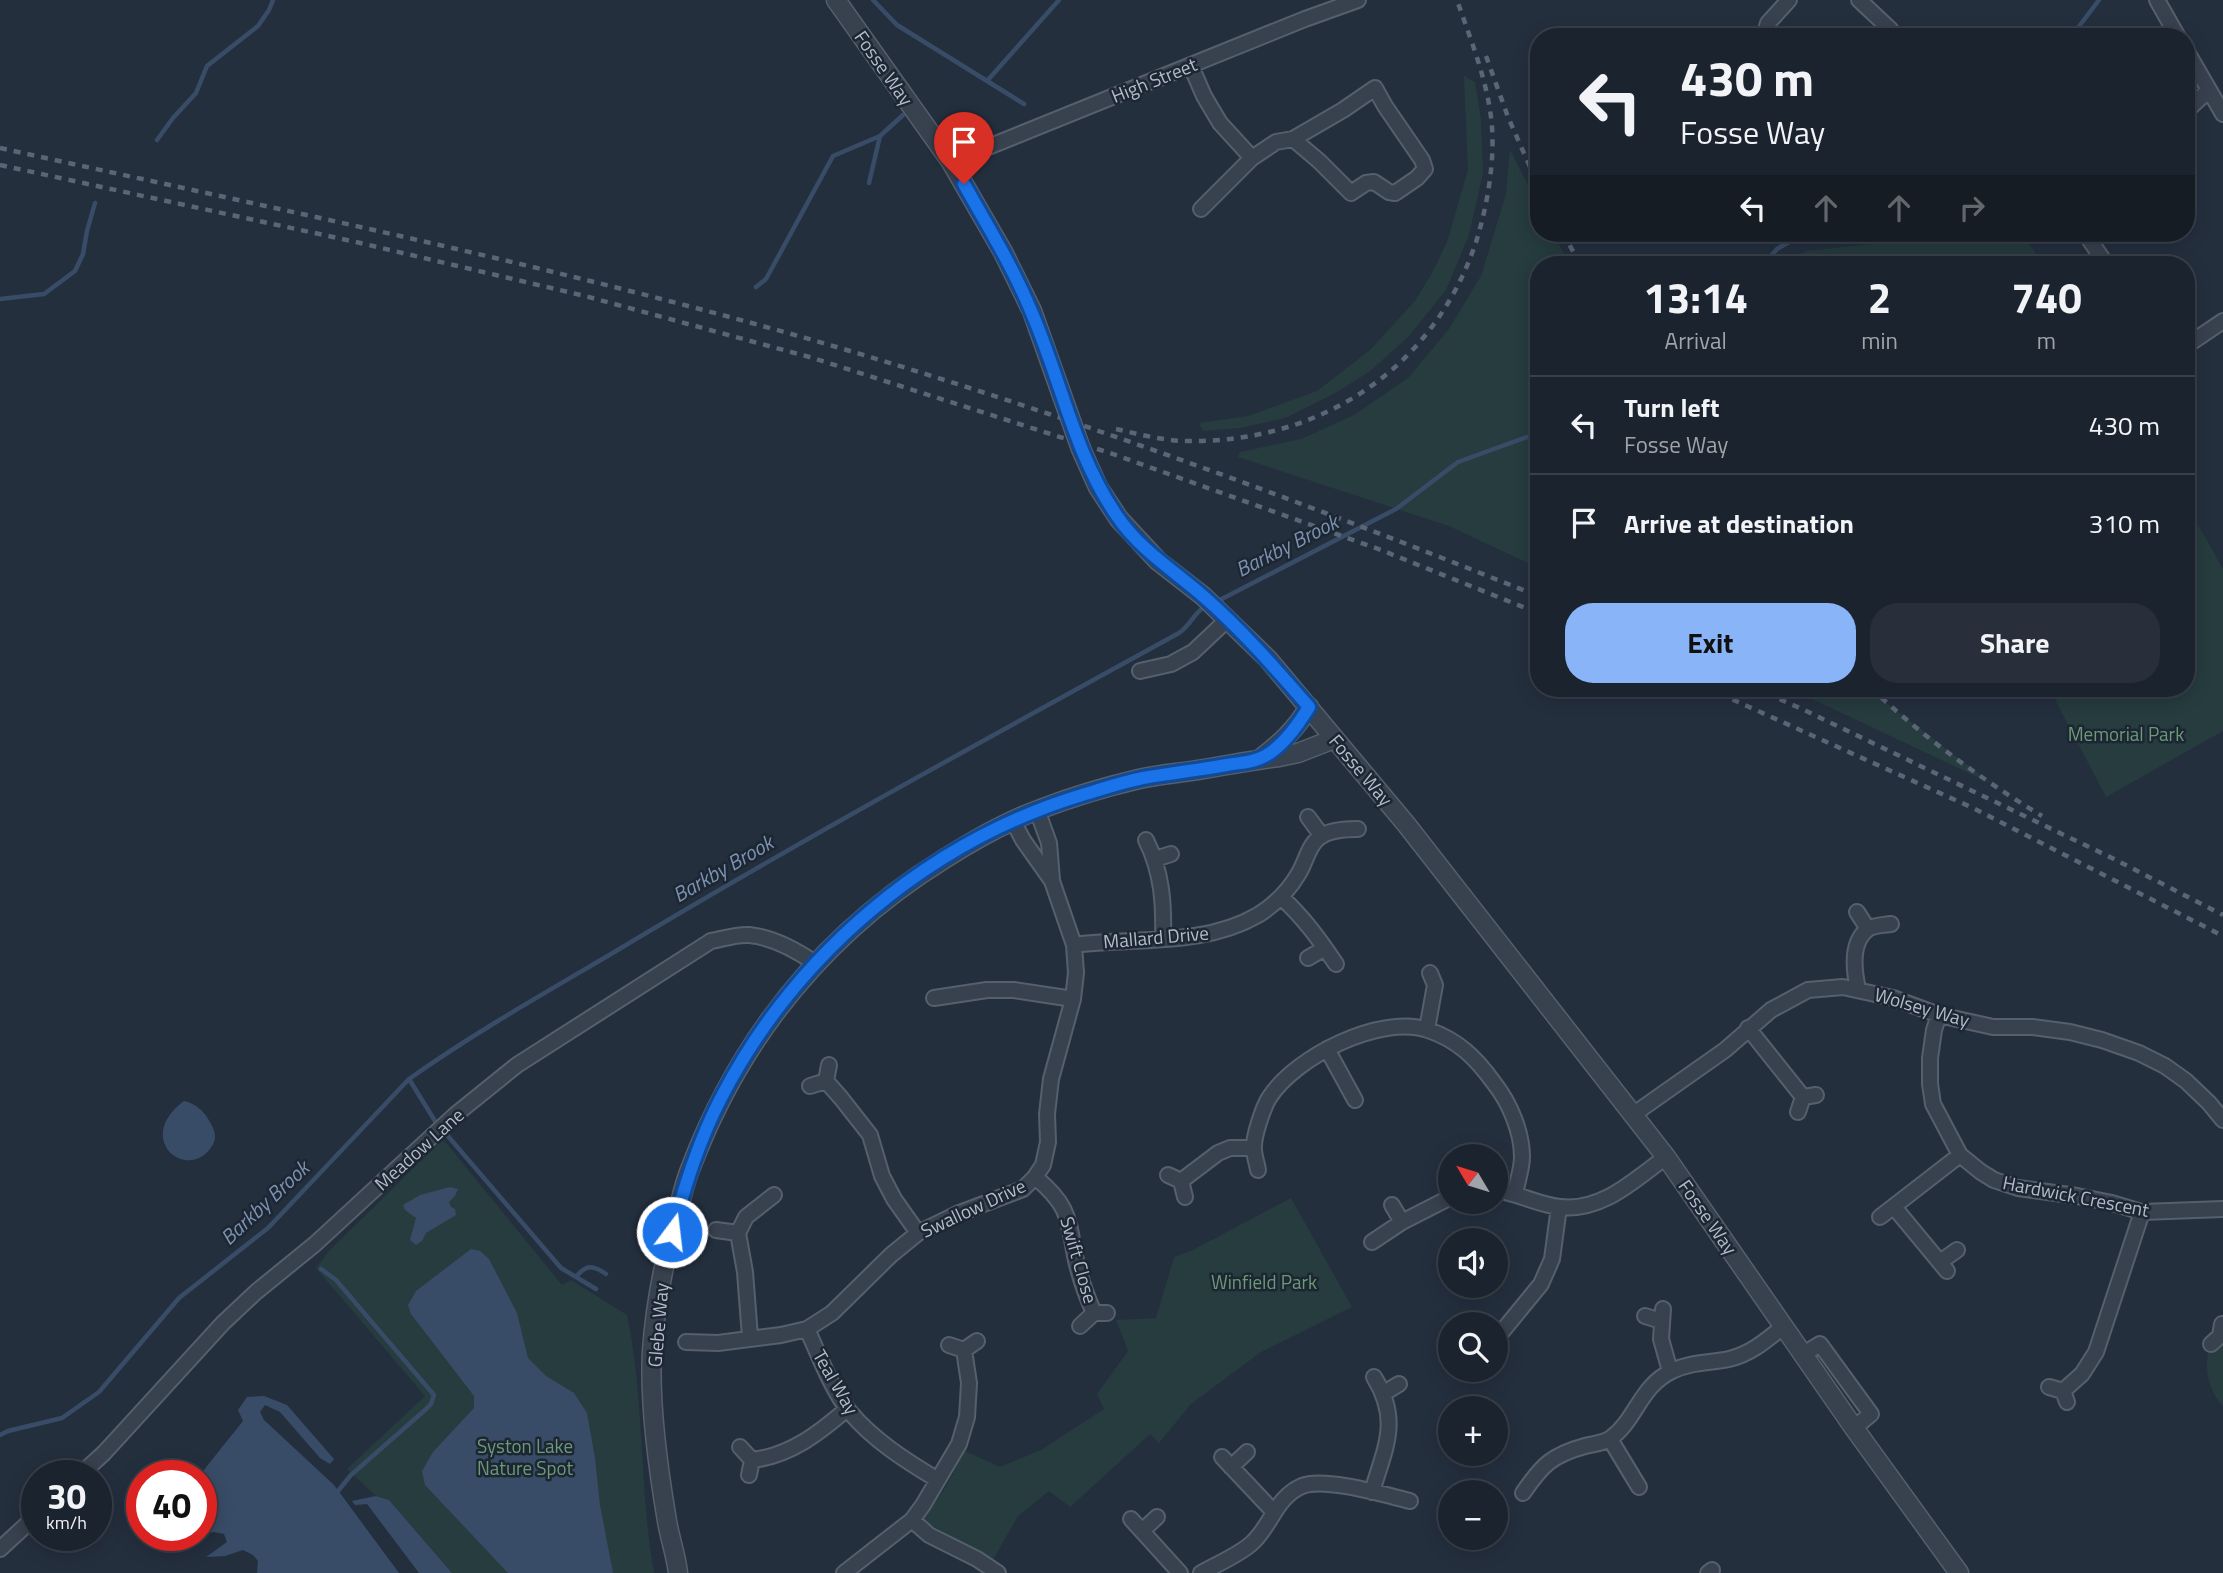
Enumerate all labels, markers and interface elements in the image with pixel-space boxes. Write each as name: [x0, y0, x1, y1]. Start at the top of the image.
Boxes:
street label: Fosse Way: [848, 24, 921, 111]
text: 430 m: [1680, 40, 1814, 115]
street label: High Street: [1107, 49, 1201, 110]
icon: left: [1565, 56, 1656, 147]
text: Fosse Way: [1680, 108, 1825, 156]
pin: [934, 112, 994, 184]
icon: arrive: [945, 123, 983, 161]
icon: left: [1734, 189, 1772, 227]
icon: ahead: [1807, 189, 1845, 227]
icon: ahead: [1880, 189, 1918, 227]
icon: right: [1953, 189, 1991, 227]
text: 13:14: [1643, 265, 1748, 329]
text: 2: [1868, 265, 1891, 329]
text: 740: [2011, 265, 2082, 329]
text: Arrival: [1664, 323, 1727, 358]
text: min: [1861, 323, 1898, 358]
text: m: [2037, 323, 2056, 358]
text: Turn left: [1624, 388, 1719, 427]
icon: left: [1565, 406, 1603, 444]
text: 430 m: [2089, 406, 2160, 445]
text: Fosse Way: [1624, 427, 1728, 462]
water label: Barkby Brook: [1230, 504, 1346, 585]
icon: arrive: [1565, 504, 1603, 542]
text: Arrive at destination: [1624, 504, 1854, 543]
text: 310 m: [2089, 504, 2160, 543]
button: Exit: [1565, 603, 1856, 683]
button: Share: [1870, 603, 2160, 683]
park label: Memorial Park: [2068, 719, 2184, 748]
street label: Fosse Way: [1323, 727, 1400, 812]
water label: Barkby Brook: [666, 825, 781, 910]
street label: Mallard Drive: [1102, 917, 1210, 956]
street label: Wolsey Way: [1871, 979, 1973, 1034]
street label: Meadow Lane: [367, 1100, 470, 1197]
north arrow: [1438, 1144, 1508, 1214]
map controls: [1438, 1144, 1508, 1550]
water label: Barkby Brook: [213, 1151, 318, 1252]
street label: Hardwick Crescent: [2000, 1167, 2152, 1224]
street label: Swallow Drive: [915, 1171, 1030, 1245]
street label: Fosse Way: [1672, 1173, 1745, 1260]
position arrow: [635, 1195, 709, 1269]
street label: Swift Close: [1053, 1213, 1106, 1307]
button: sound: [1438, 1228, 1508, 1298]
park label: Winfield Park: [1211, 1267, 1317, 1296]
street label: Glebe Way: [639, 1282, 676, 1368]
button: search: [1438, 1312, 1508, 1382]
street label: Teal Way: [806, 1344, 867, 1420]
button: +: [1438, 1396, 1508, 1466]
park label: Syston Lake Nature Spot: [477, 1431, 573, 1482]
speed limit sign: 40: [126, 1460, 217, 1551]
text: 30: [47, 1469, 86, 1523]
button: −: [1438, 1480, 1508, 1550]
text: km/h: [46, 1509, 87, 1536]

